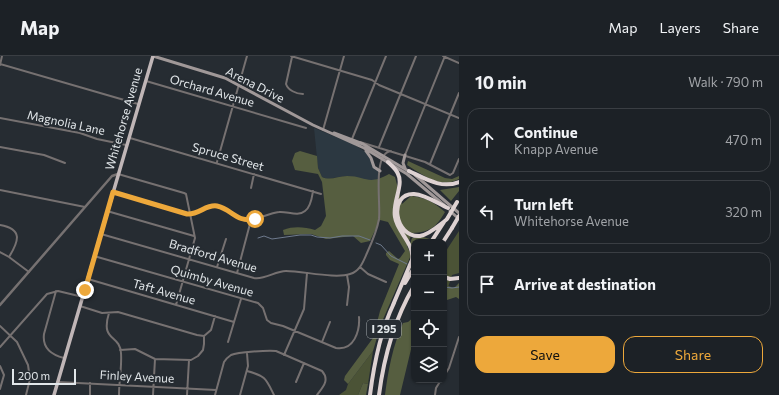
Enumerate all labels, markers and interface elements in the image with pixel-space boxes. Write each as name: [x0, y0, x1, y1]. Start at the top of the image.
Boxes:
text: Map: [20, 16, 59, 39]
text: Map: [609, 19, 637, 36]
text: Layers: [659, 19, 701, 36]
text: Share: [723, 19, 759, 36]
street label: Arena Drive: [224, 63, 287, 105]
street label: Whitehorse Avenue: [102, 66, 144, 172]
street label: Orchard Avenue: [168, 71, 256, 109]
text: 10 min: [475, 72, 527, 93]
text: Walk · 790 m: [688, 74, 763, 90]
street label: Magnolia Lane: [26, 107, 106, 137]
text: Continue: [514, 123, 578, 141]
icon: ahead: [476, 129, 498, 151]
text: 470 m: [725, 132, 762, 148]
street label: Spruce Street: [191, 139, 266, 173]
text: Knapp Avenue: [514, 141, 598, 157]
text: Turn left: [514, 195, 573, 213]
icon: left: [476, 201, 498, 223]
text: 320 m: [725, 204, 762, 220]
route start: [246, 210, 264, 228]
text: Whitehorse Avenue: [514, 213, 629, 229]
street label: Bradford Avenue: [168, 236, 259, 274]
map controls: [411, 239, 447, 383]
button: +: [411, 239, 447, 275]
street label: Quimby Avenue: [169, 262, 255, 299]
icon: arrive: [476, 273, 498, 295]
street label: Taft Avenue: [131, 275, 197, 307]
button: −: [411, 275, 447, 311]
text: Arrive at destination: [514, 275, 656, 293]
route end: [76, 281, 94, 299]
button: locate: [411, 311, 447, 347]
road number: I 295: [367, 320, 401, 338]
button: Save: [475, 336, 615, 373]
button: Share: [623, 336, 763, 373]
button: layers: [411, 347, 447, 383]
scale bar: [12, 367, 76, 386]
street label: Finley Avenue: [99, 367, 175, 385]
text: 200 m: [18, 369, 50, 382]

